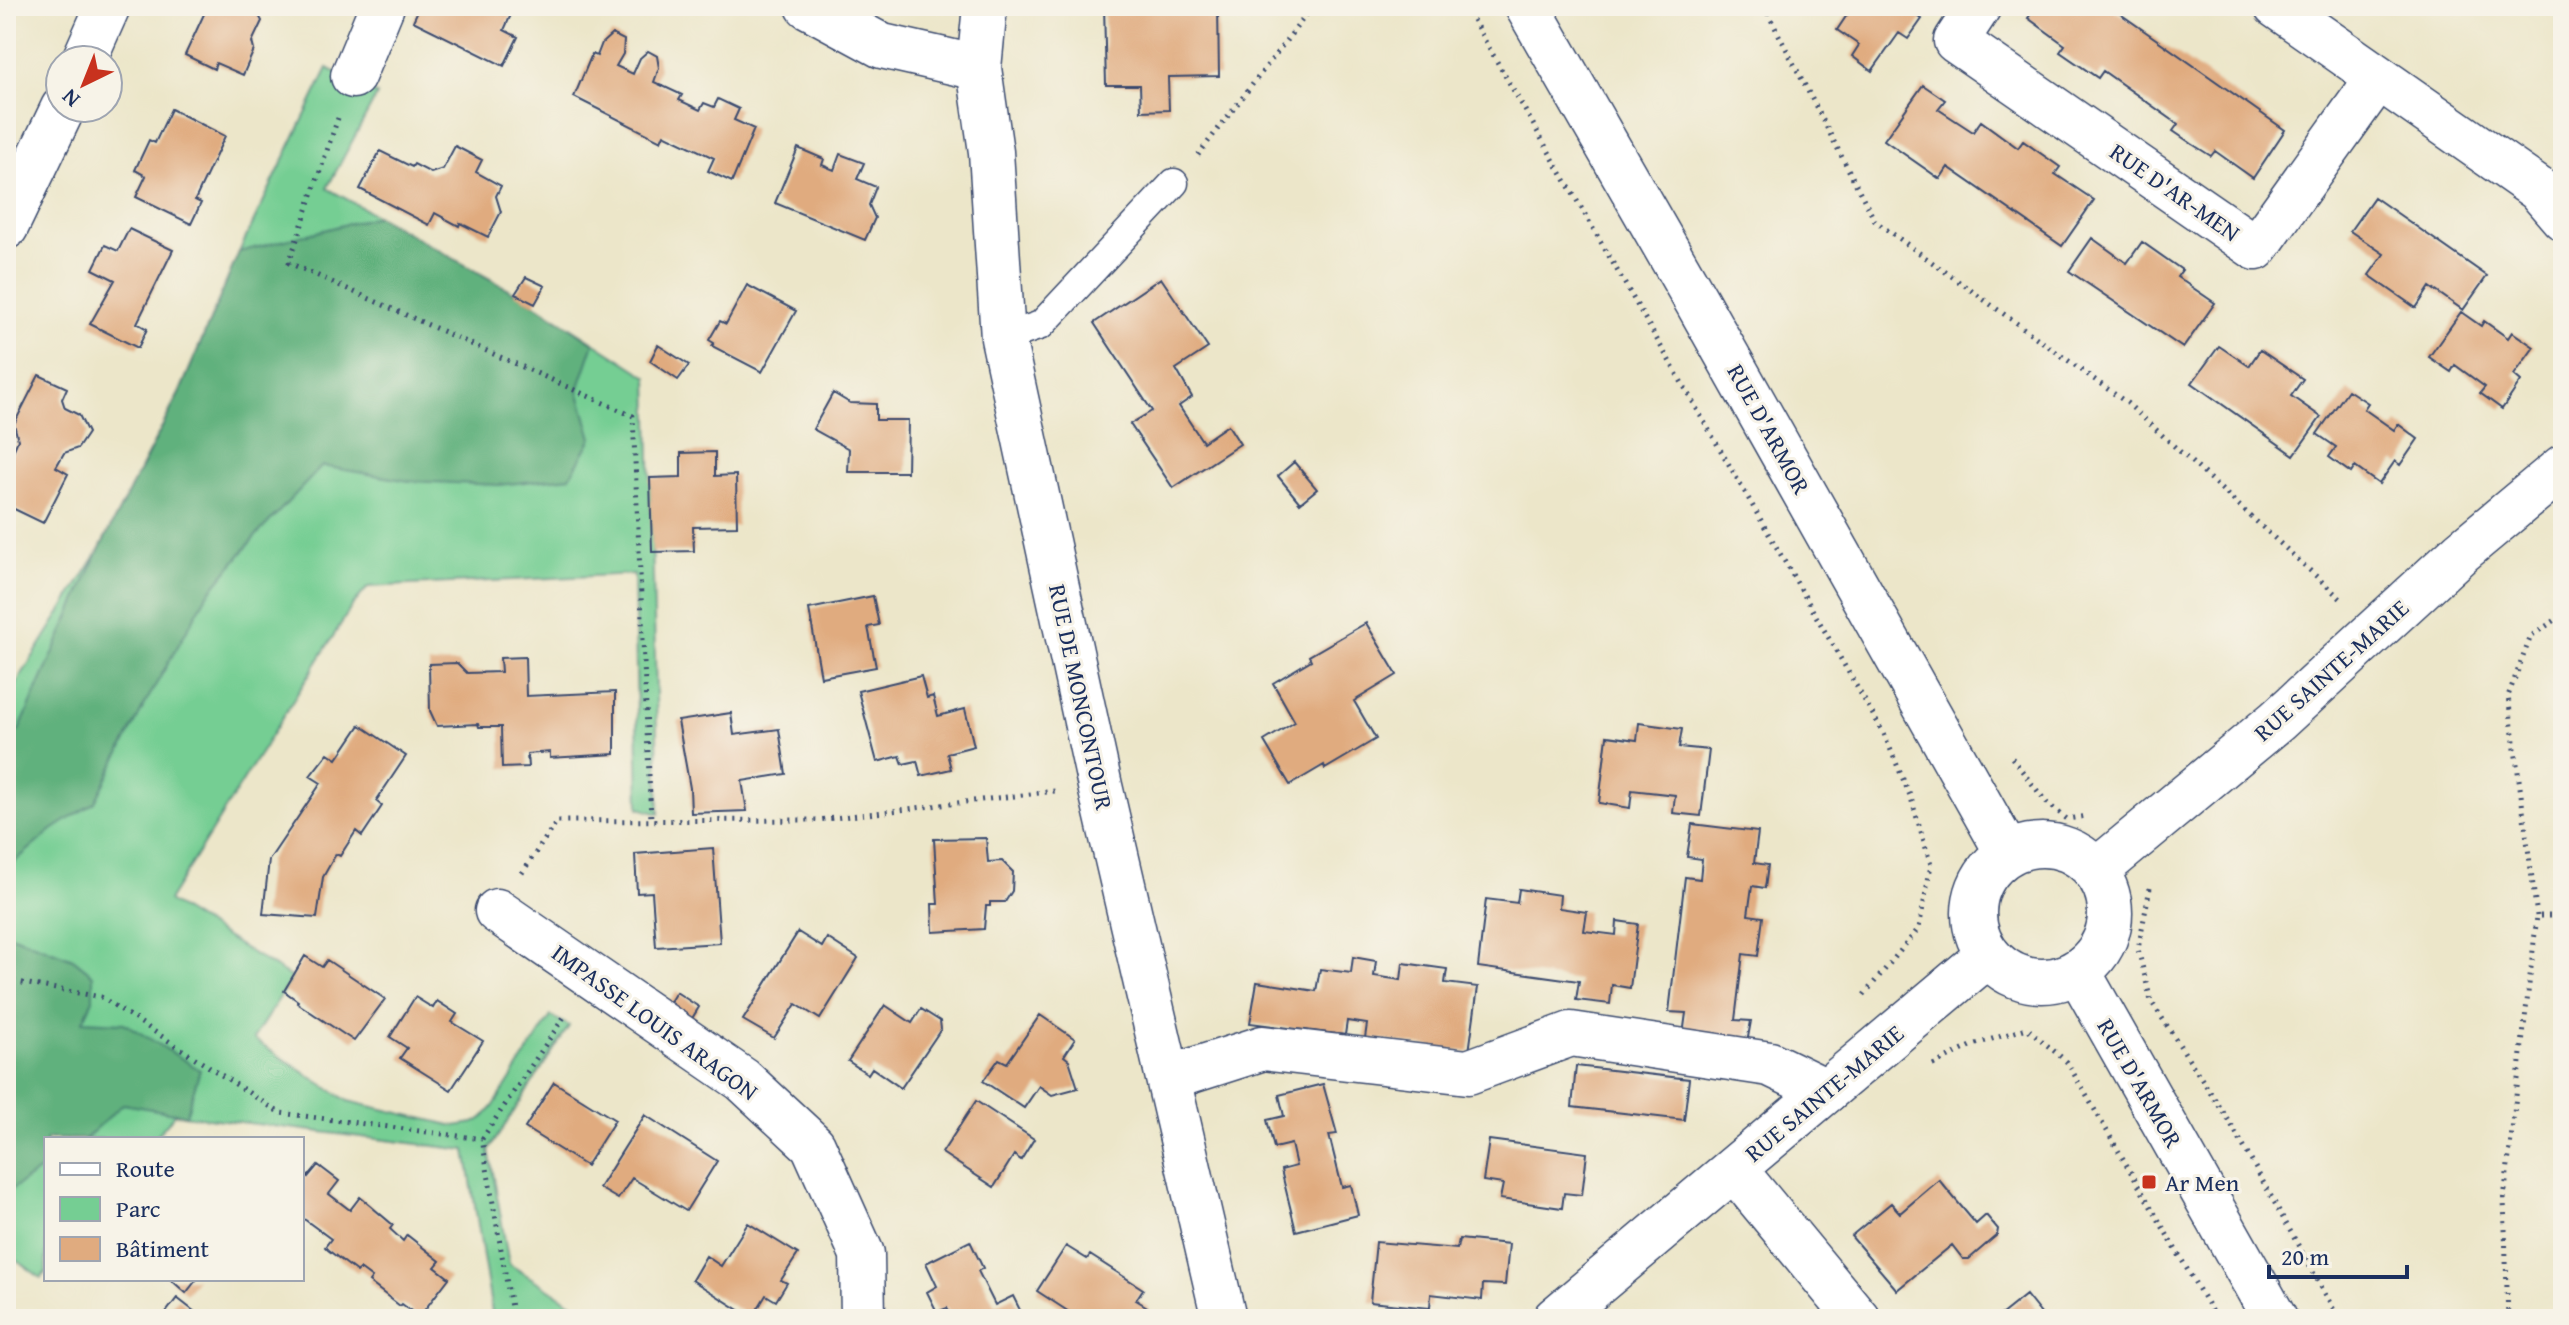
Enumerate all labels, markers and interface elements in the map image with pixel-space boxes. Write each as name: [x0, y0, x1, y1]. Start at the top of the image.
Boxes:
north arrow: [44, 44, 124, 124]
text: N: [54, 82, 87, 115]
street label: RUE D'AR-MEN: [2103, 134, 2248, 250]
street label: RUE D'ARMOR: [1719, 357, 1819, 501]
street label: RUE DE MONCONTOUR: [1040, 581, 1122, 813]
street label: RUE SAINTE-MARIE: [2246, 591, 2416, 749]
street label: IMPASSE LOUIS ARAGON: [545, 935, 766, 1109]
street label: RUE D'ARMOR: [2089, 1012, 2191, 1154]
street label: RUE SAINTE-MARIE: [1737, 1016, 1911, 1170]
legend: [44, 1137, 304, 1281]
text: Route: [116, 1151, 175, 1186]
place label: Ar Men: [2165, 1165, 2240, 1200]
marker: Ar Men: [2140, 1173, 2158, 1191]
text: Parc: [116, 1191, 161, 1226]
scale bar: [2269, 1229, 2407, 1279]
text: Bâtiment: [116, 1231, 210, 1266]
text: 20 m: [2281, 1239, 2329, 1274]

